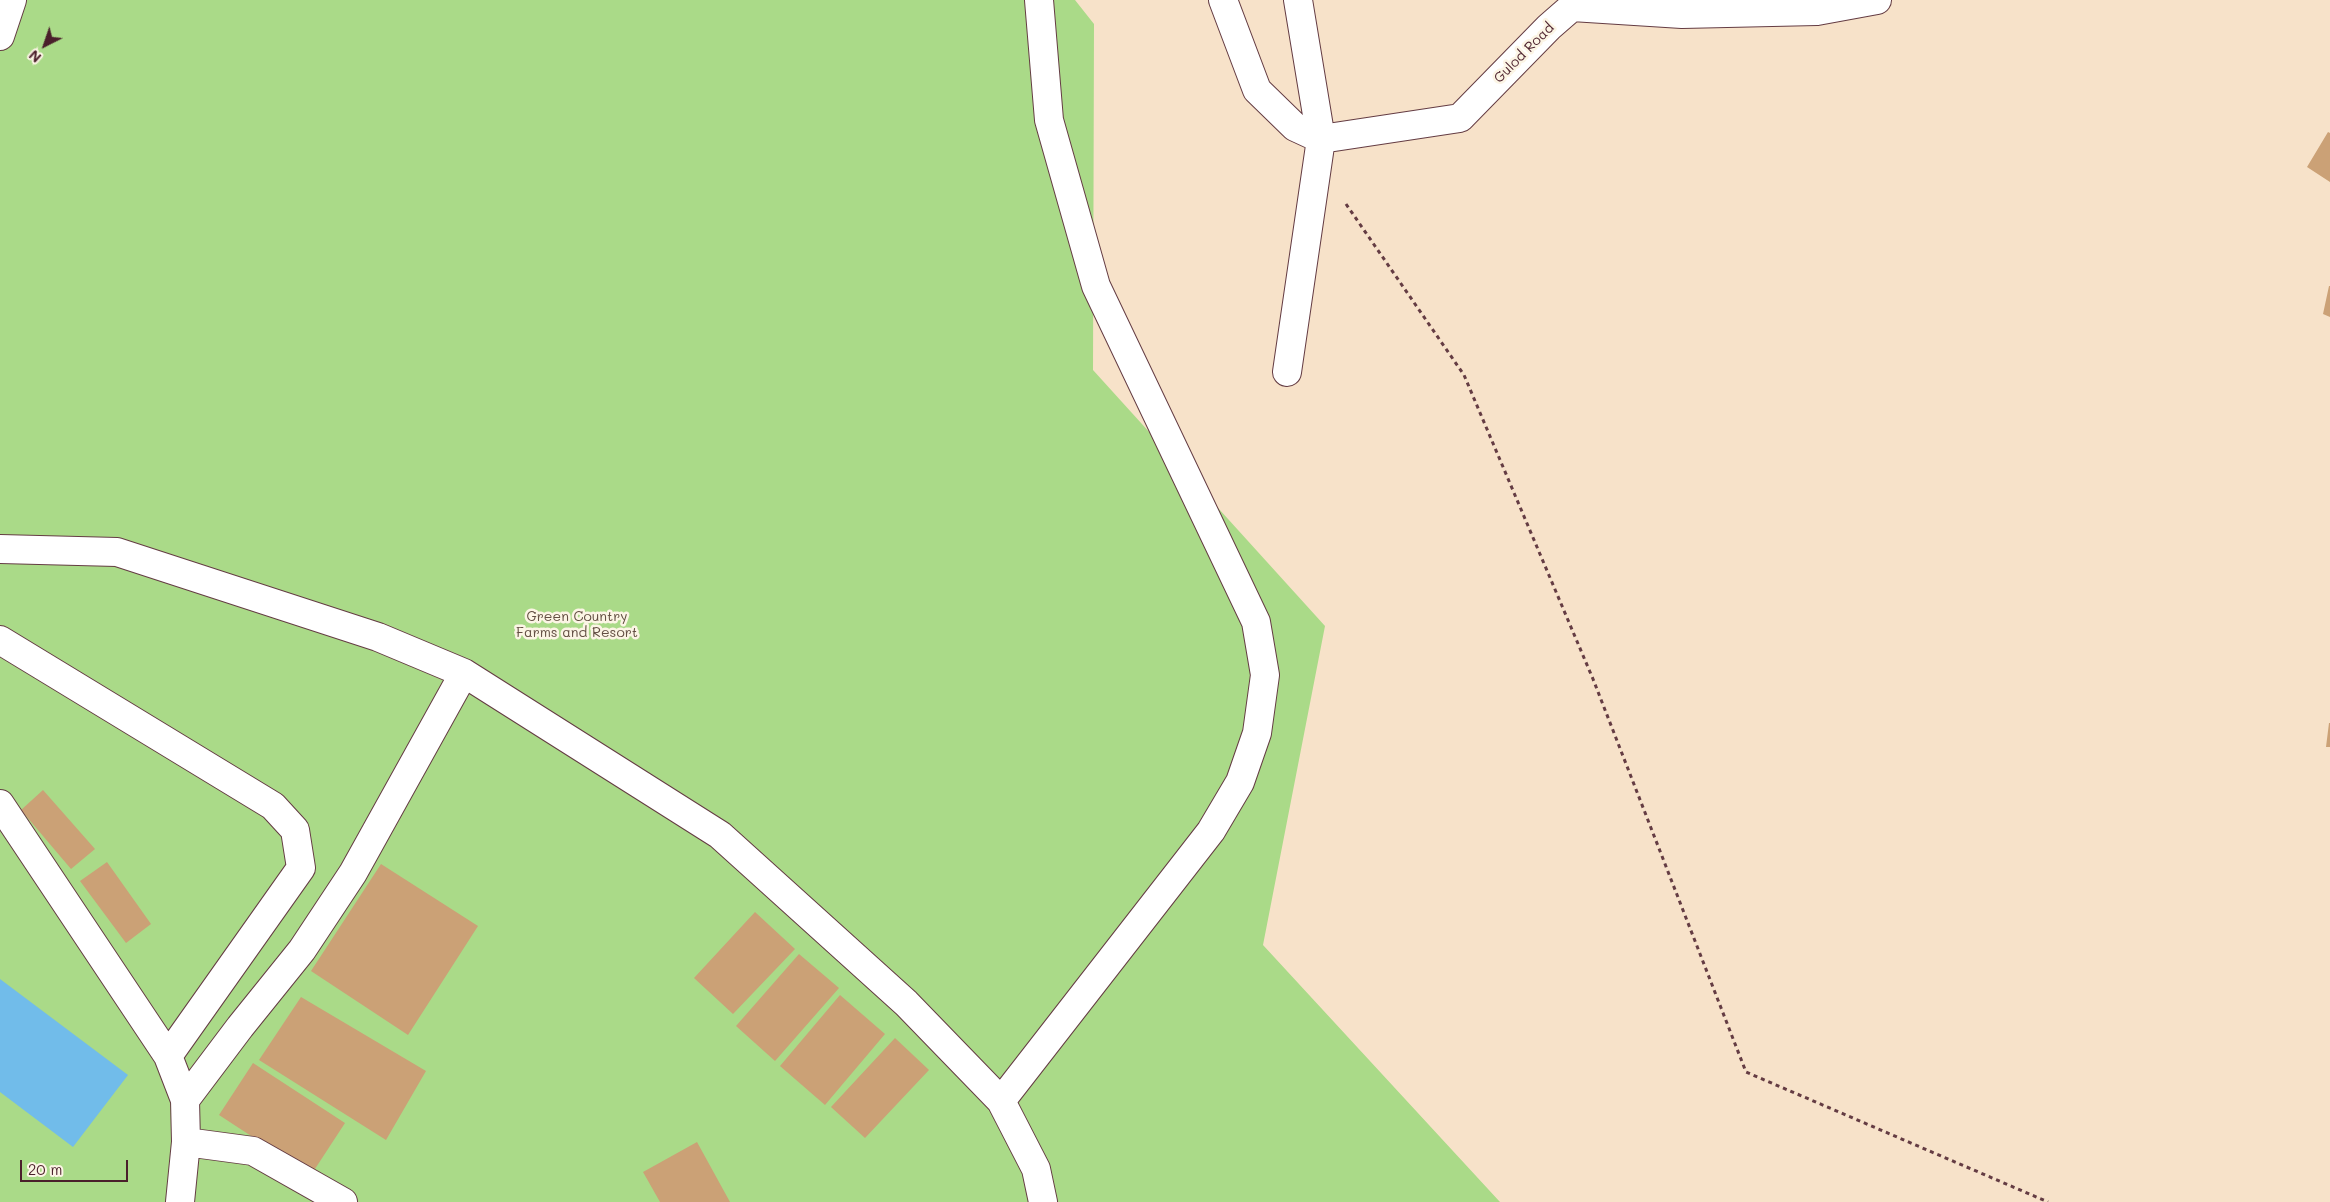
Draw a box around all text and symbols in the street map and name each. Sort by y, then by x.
street label: Gulod Road [1490,19,1558,87]
north arrow [20,20,70,70]
text: N [25,46,45,67]
park label: Green Country Farms and Resort [516,609,638,642]
scale bar [22,1150,130,1182]
text: 20 m [28,1159,62,1179]

